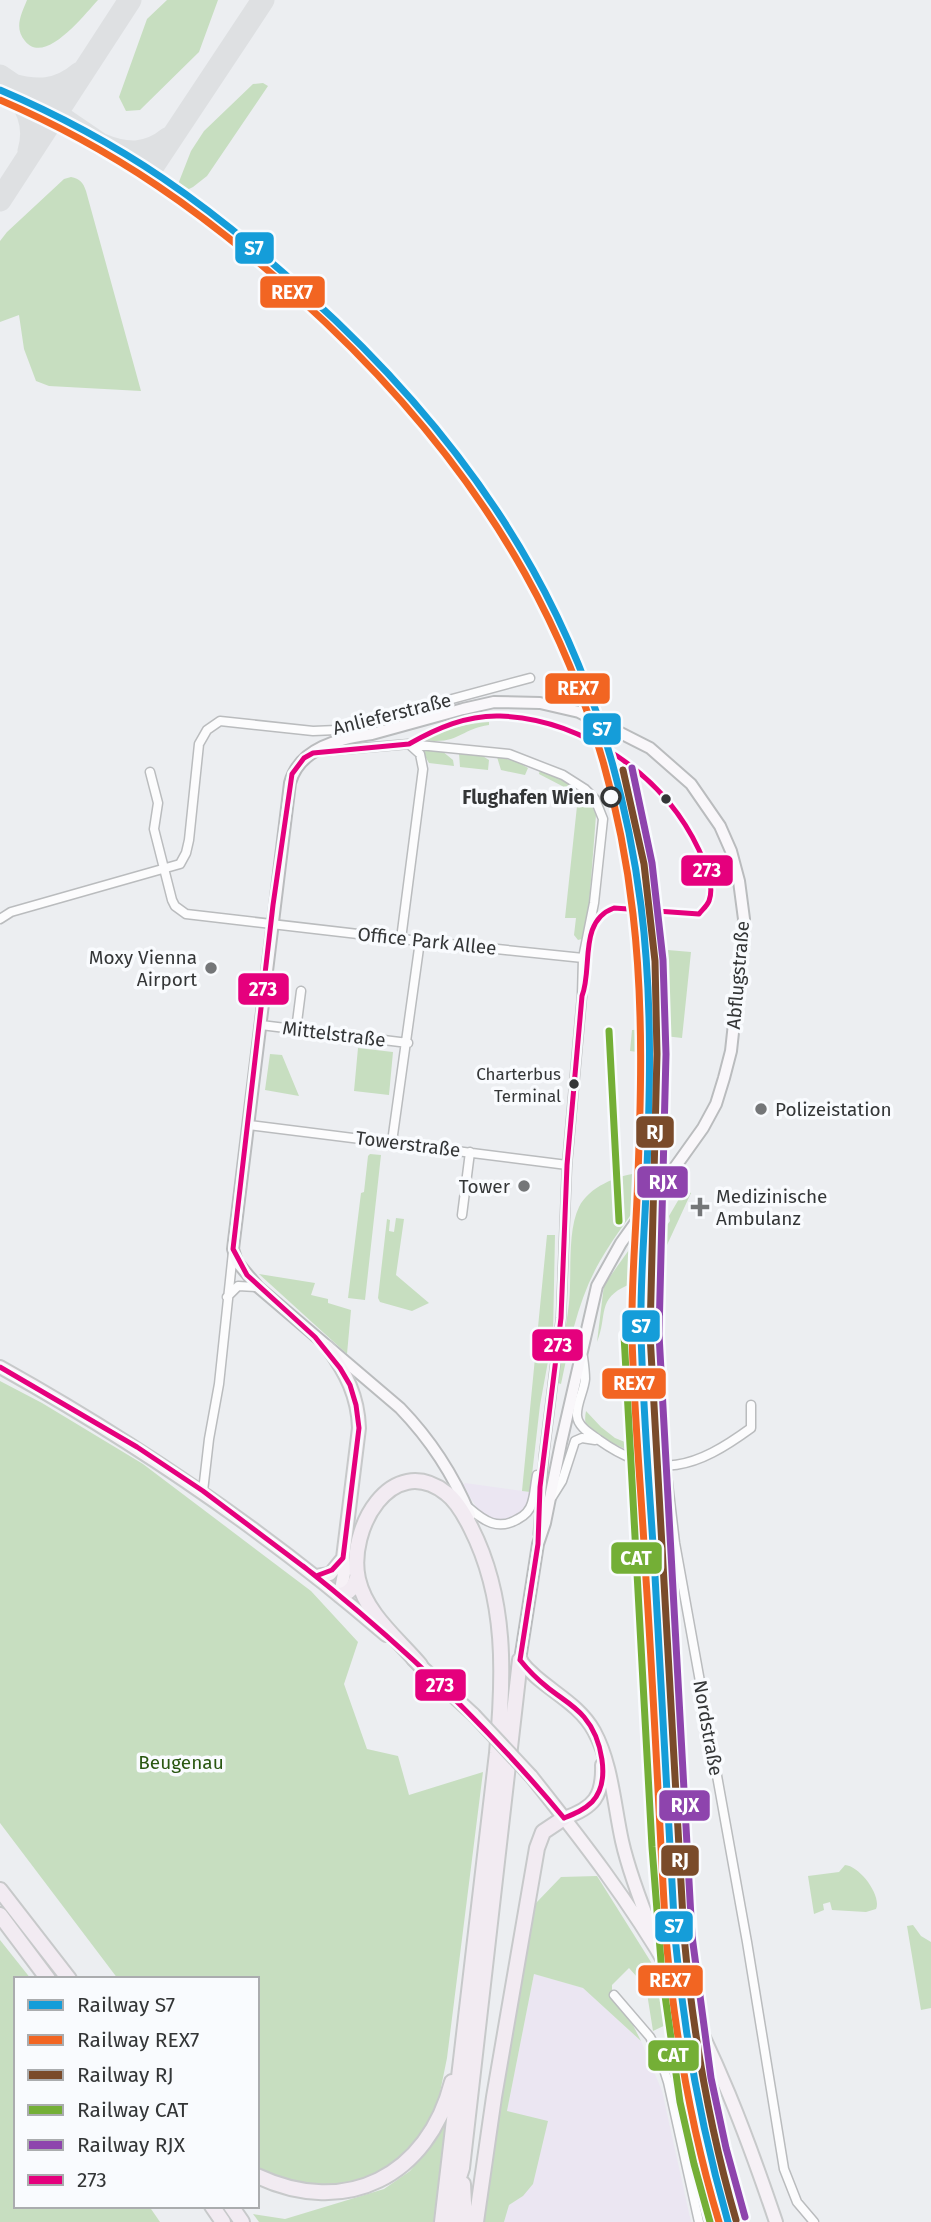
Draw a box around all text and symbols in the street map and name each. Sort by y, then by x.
line badge: S7 [234,231,275,265]
text: S7 [244,237,264,260]
line badge: REX7 [259,275,326,309]
text: REX7 [271,281,313,304]
line badge: REX7 [544,672,611,705]
text: REX7 [557,677,599,700]
street label: Anlieferstraße [330,688,454,740]
line badge: S7 [582,712,622,746]
text: S7 [592,718,612,741]
place label: Flughafen Wien [462,786,595,809]
marker: Flughafen Wien [601,787,621,807]
unlabelled marker [659,792,673,806]
line badge: 273 [680,854,734,887]
text: 273 [693,859,721,882]
street label: Abflugstraße [722,920,754,1030]
street label: Office Park Allee [356,922,498,960]
place label: Moxy Vienna Airport [89,946,197,991]
marker: Moxy Vienna Airport [203,960,219,976]
line badge: 273 [237,972,290,1006]
text: 273 [249,978,277,1001]
street label: Mittelstraße [281,1016,387,1052]
place label: Charterbus Terminal [476,1064,561,1107]
marker: Charterbus Terminal [567,1077,581,1091]
place label: Polizeistation [775,1098,892,1121]
marker: Polizeistation [753,1101,769,1117]
line badge: RJ [635,1115,675,1149]
text: RJ [646,1121,664,1144]
street label: Towerstraße [354,1126,462,1162]
line badge: RJX [636,1165,689,1199]
text: RJX [649,1171,678,1194]
place label: Tower [459,1175,511,1198]
marker: Tower [516,1178,532,1194]
place label: Medizinische Ambulanz [716,1185,827,1230]
marker: Medizinische Ambulanz [690,1197,710,1217]
line badge: S7 [621,1309,661,1343]
text: S7 [631,1315,651,1338]
line badge: 273 [531,1328,584,1362]
text: 273 [544,1334,572,1357]
line badge: REX7 [601,1367,667,1400]
text: REX7 [613,1372,655,1395]
line badge: CAT [610,1541,663,1575]
text: CAT [620,1547,652,1570]
line badge: 273 [414,1668,467,1702]
text: 273 [426,1674,454,1697]
street label: Nordstraße [688,1678,728,1778]
park label: Beugenau [138,1751,224,1774]
line badge: RJX [658,1789,711,1822]
text: RJX [671,1794,700,1817]
line badge: RJ [660,1844,700,1877]
text: RJ [671,1849,689,1872]
line badge: S7 [654,1910,694,1943]
text: S7 [664,1915,684,1938]
line badge: REX7 [637,1964,704,1997]
text: REX7 [649,1969,691,1992]
legend [14,1977,259,2208]
text: Railway S7 [77,1992,175,2018]
text: Railway REX7 [77,2027,199,2053]
line badge: CAT [647,2039,700,2072]
text: CAT [657,2044,689,2067]
text: Railway RJ [77,2062,174,2088]
text: Railway CAT [77,2097,189,2123]
text: Railway RJX [77,2132,186,2158]
text: 273 [77,2167,107,2193]

